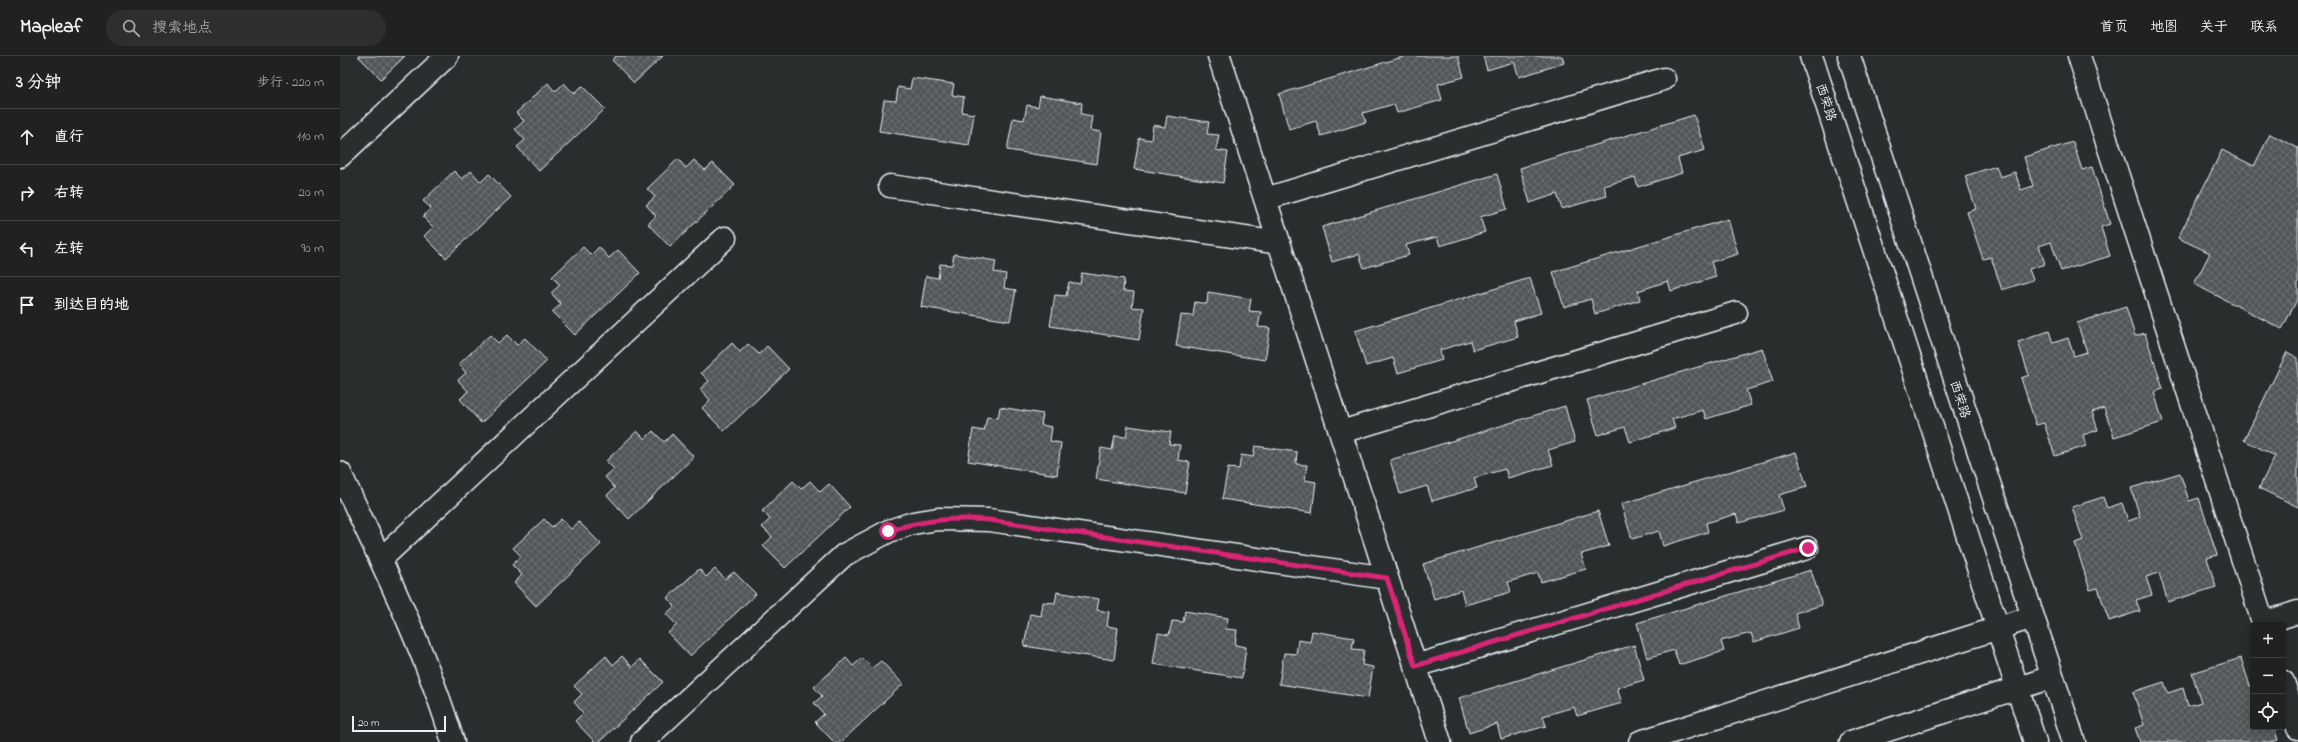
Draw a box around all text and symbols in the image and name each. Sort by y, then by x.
search box [106,10,386,46]
text: Mapleaf [20,14,82,41]
icon: search [120,17,142,39]
text: 搜索地点 [152,17,212,39]
text: 首页 [2100,17,2128,38]
text: 地图 [2150,17,2178,38]
text: 关于 [2200,17,2228,38]
text: 联系 [2250,17,2278,38]
text: 3 分钟 [16,70,61,95]
text: 步行 · 220 m [257,73,324,92]
street label: 西荣路 [1811,81,1841,124]
icon: ahead [16,126,38,148]
text: 直行 [54,126,84,148]
text: 110 m [297,127,324,146]
icon: right [16,182,38,204]
text: 右转 [54,182,84,204]
text: 20 m [299,183,324,202]
icon: left [16,238,38,260]
text: 左转 [54,238,84,260]
text: 90 m [301,239,324,258]
icon: arrive [16,294,38,316]
text: 到达目的地 [54,294,129,316]
street label: 西荣路 [1945,378,1975,421]
route start [879,522,897,540]
route end [1799,539,1817,557]
map controls [2250,622,2286,730]
button: + [2250,622,2286,658]
button: − [2250,658,2286,694]
button: locate [2250,694,2286,730]
scale bar [352,714,446,733]
text: 20 m [358,715,380,731]

